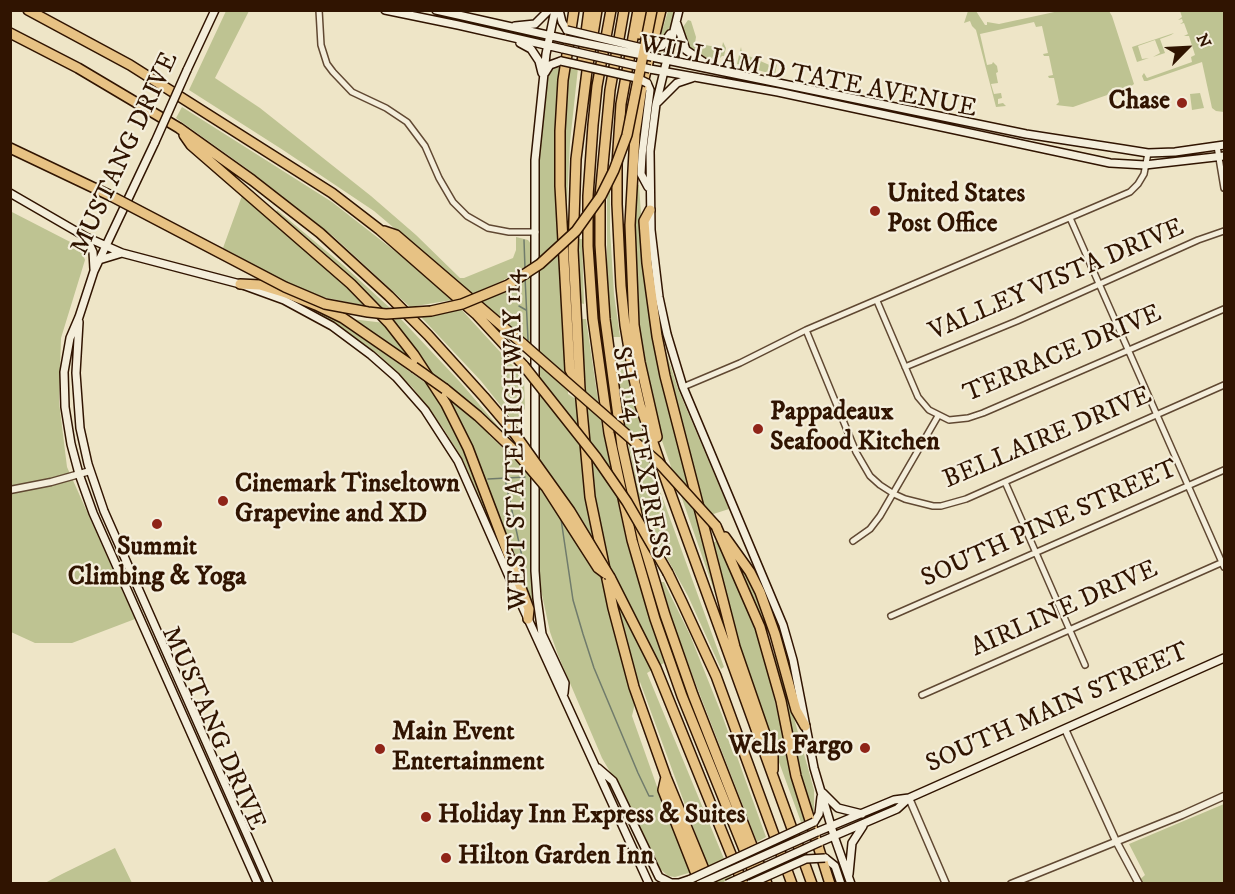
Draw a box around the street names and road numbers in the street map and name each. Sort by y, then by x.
street label: WILLIAM D TATE AVENUE [637,30,979,126]
street label: MUSTANG DRIVE [65,48,187,260]
street label: VALLEY VISTA DRIVE [925,213,1189,349]
street label: WEST STATE HIGHWAY 114 [498,269,536,611]
street label: TERRACE DRIVE [959,299,1167,411]
street label: SH 114 TEXPRESS [603,344,675,562]
street label: BELLAIRE DRIVE [939,381,1157,497]
street label: SOUTH PINE STREET [917,454,1183,596]
street label: AIRLINE DRIVE [967,555,1163,665]
street label: MUSTANG DRIVE [153,622,271,836]
street label: SOUTH MAIN STREET [922,637,1194,781]

